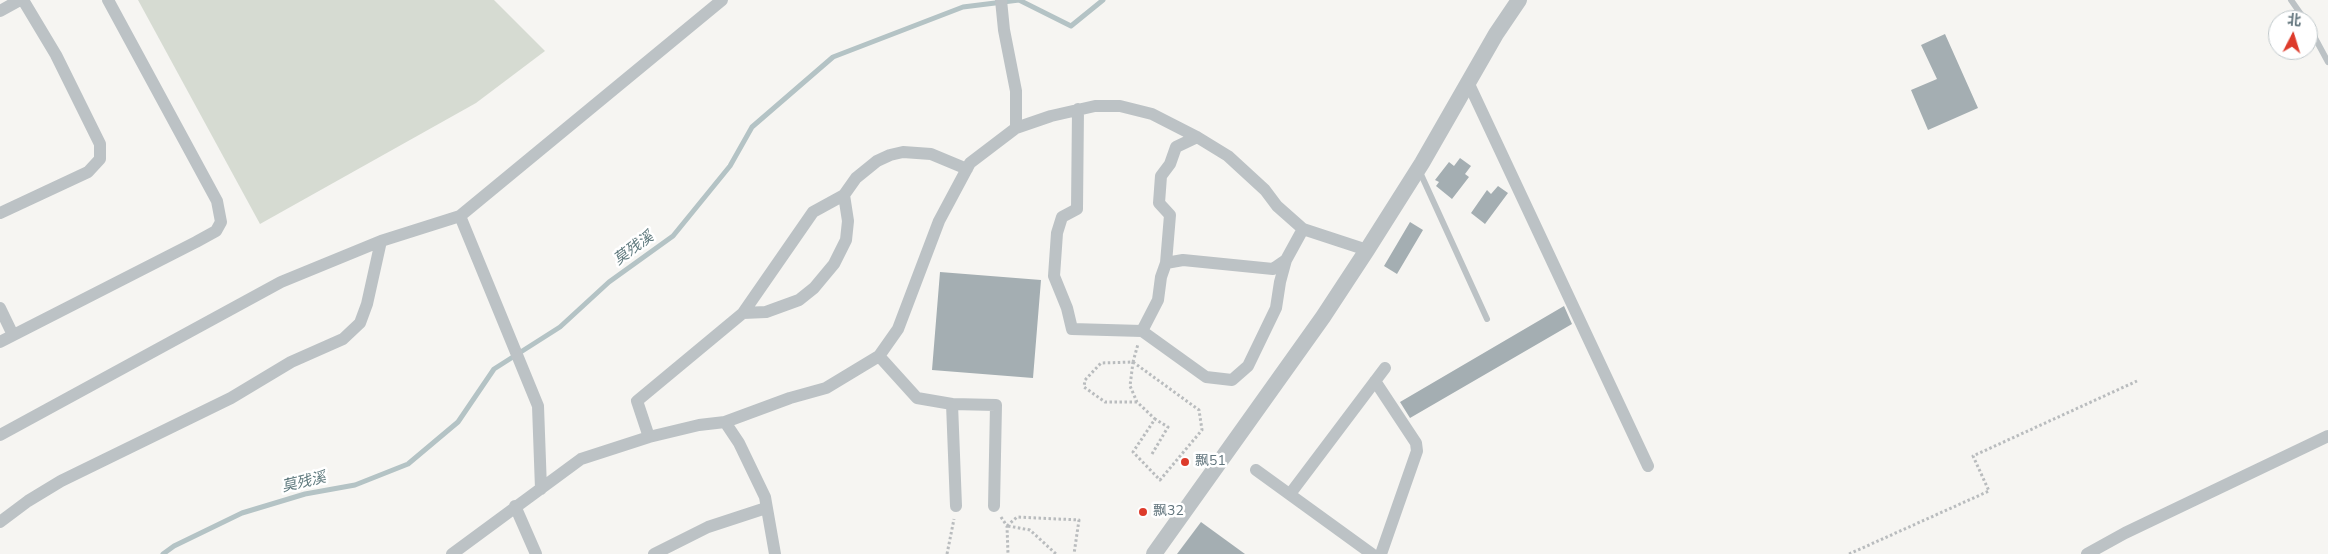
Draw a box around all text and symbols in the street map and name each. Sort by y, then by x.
north arrow [2268,10,2318,60]
text: 北 [2286,10,2302,31]
water label: 莫残溪 [611,228,657,270]
place label: 飘51 [1195,454,1226,470]
marker: 飘51 [1179,456,1191,468]
water label: 莫残溪 [280,469,328,497]
place label: 飘32 [1153,504,1184,520]
marker: 飘32 [1137,506,1149,518]

